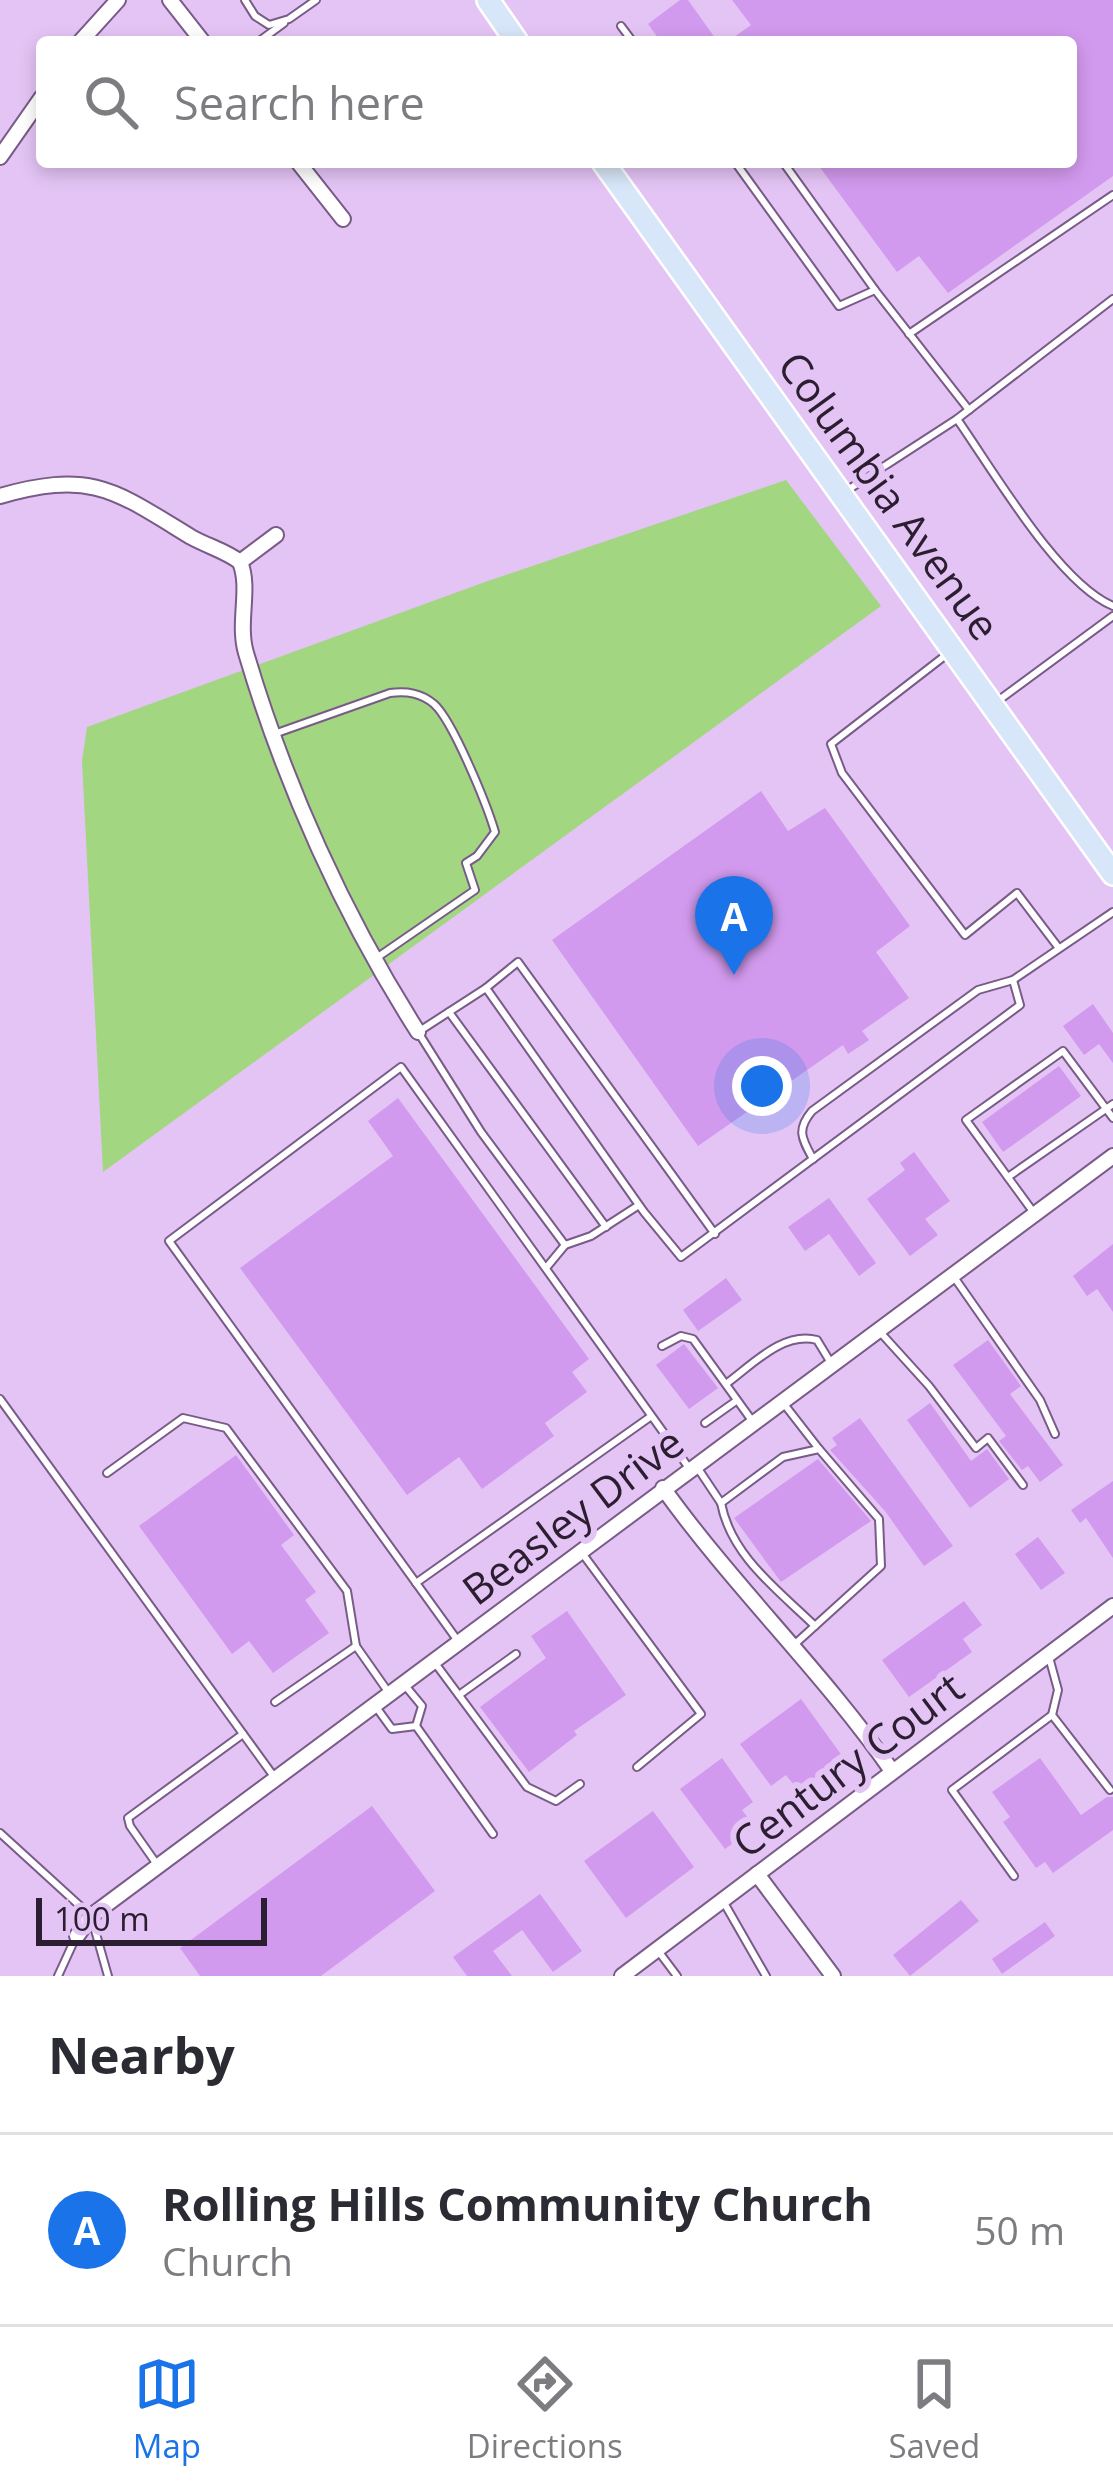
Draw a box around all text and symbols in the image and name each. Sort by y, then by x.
search box [36,36,1077,168]
icon: search [78,69,144,135]
text: Search here [174,72,425,133]
street label: Columbia Avenue [766,339,1014,651]
pin: A [695,876,773,975]
your location [732,1056,792,1116]
street label: Beasley Drive [450,1413,694,1617]
street label: Century Court [720,1658,974,1870]
scale bar [36,1892,267,1945]
text: 100 m [54,1896,150,1941]
text: Nearby [48,2019,235,2089]
text: Rolling Hills Community Church [162,2173,873,2234]
text: A [74,2203,100,2256]
text: 50 m [974,2203,1065,2256]
text: Church [162,2234,293,2287]
tab: Map [133,2351,201,2468]
tab: Directions [467,2351,623,2468]
tab: Saved [888,2351,980,2468]

